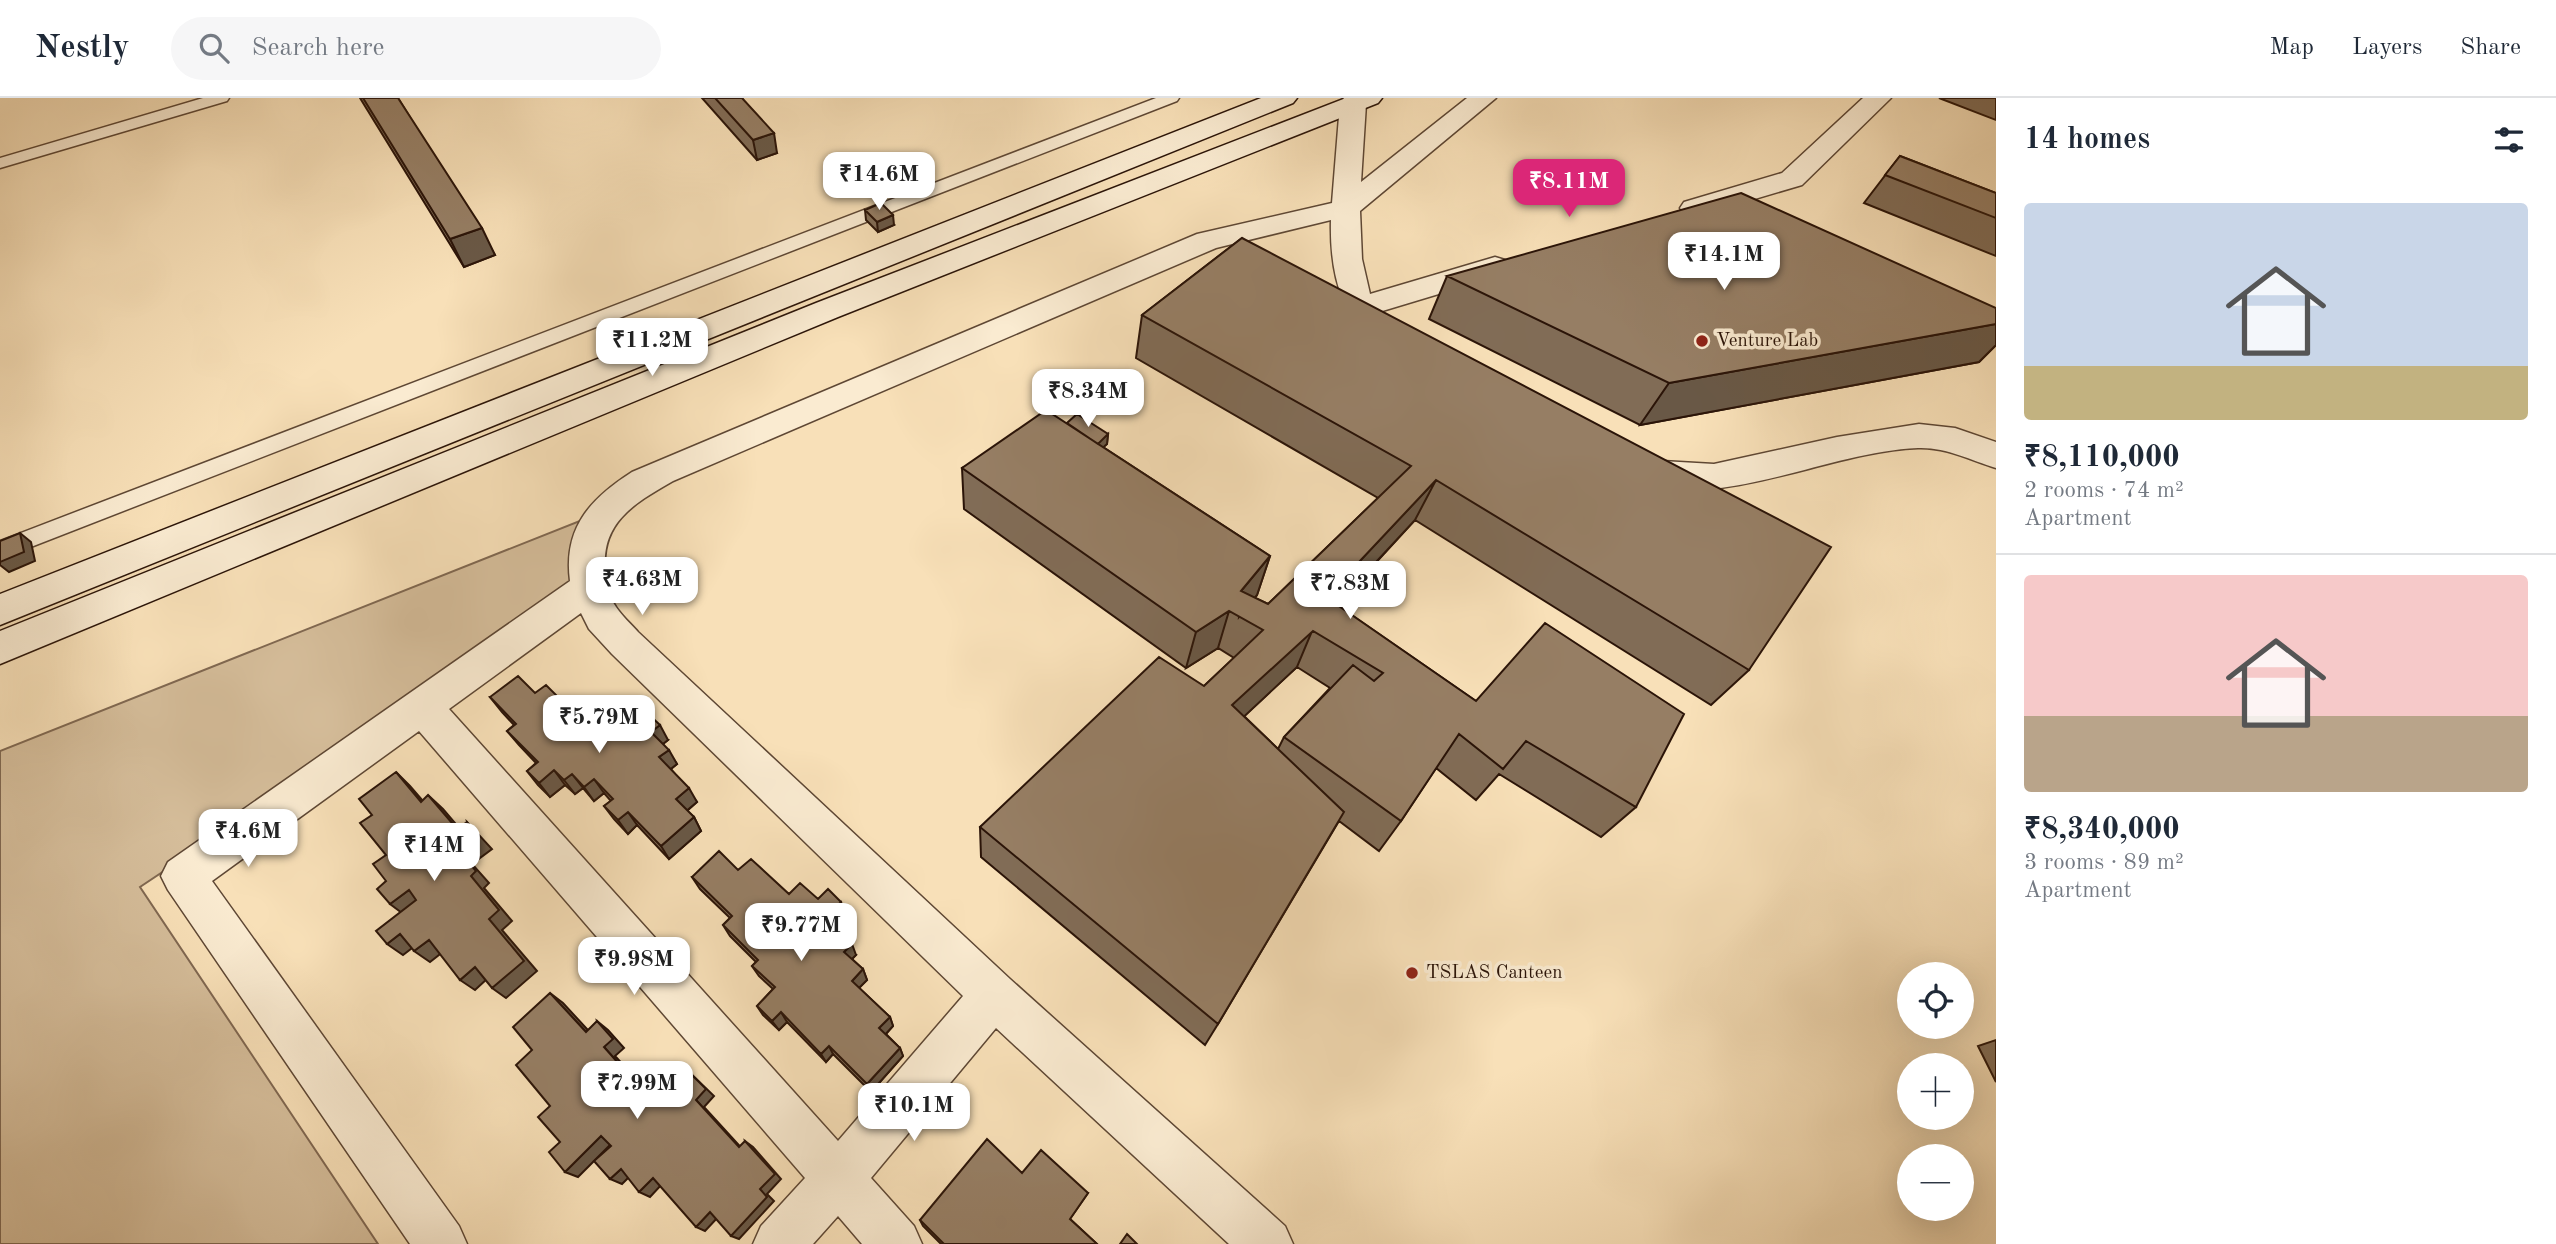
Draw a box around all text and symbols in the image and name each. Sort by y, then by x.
search box [171,17,661,80]
icon: search [195,29,233,67]
text: Nestly [35,32,129,65]
text: Search here [251,35,385,61]
text: Map [2270,36,2314,60]
text: Layers [2352,36,2422,60]
text: Share [2460,36,2521,60]
icon: filters [2490,121,2528,159]
text: 14 homes [2024,125,2150,155]
pin: ₹14.6M [822,152,936,212]
pin: ₹8.11M [1512,159,1626,219]
text: ₹14.6M [839,163,919,186]
text: ₹8.11M [1529,170,1609,193]
pin: ₹14.1M [1667,232,1781,292]
text: ₹14.1M [1684,243,1764,266]
icon: home [2213,248,2339,374]
pin: ₹11.2M [595,318,709,378]
text: ₹11.2M [612,329,692,352]
place label: Venture Lab [1716,332,1818,351]
marker: Venture Lab [1694,333,1710,349]
pin: ₹8.34M [1031,370,1145,429]
text: ₹8.34M [1048,380,1128,403]
text: ₹8,110,000 [2024,443,2180,473]
text: 2 rooms · 74 m² [2024,479,2184,502]
text: Apartment [2024,507,2132,530]
pin: ₹4.63M [585,558,699,617]
pin: ₹7.83M [1293,561,1407,621]
text: ₹4.63M [602,568,682,591]
text: ₹7.83M [1310,572,1390,595]
icon: home [2213,620,2339,746]
pin: ₹5.79M [542,696,656,755]
text: ₹5.79M [559,706,639,729]
pin: ₹4.6M [199,810,297,869]
text: ₹8,340,000 [2024,815,2180,845]
text: ₹4.6M [215,820,281,843]
pin: ₹14M [393,824,475,883]
text: ₹14M [404,834,464,857]
text: 3 rooms · 89 m² [2024,851,2184,874]
text: Apartment [2024,879,2132,902]
pin: ₹9.77M [744,904,858,963]
text: ₹9.77M [761,914,841,937]
pin: ₹9.98M [577,937,691,997]
text: ₹9.98M [594,948,674,971]
map controls [1897,962,1974,1221]
button: locate [1897,962,1974,1039]
place label: TSLAS Canteen [1426,964,1562,983]
marker: TSLAS Canteen [1404,965,1420,981]
button: + [1897,1053,1974,1130]
pin: ₹7.99M [580,1062,694,1121]
text: ₹7.99M [597,1072,677,1095]
pin: ₹10.1M [857,1084,971,1143]
text: ₹10.1M [874,1094,954,1117]
button: − [1897,1144,1974,1221]

